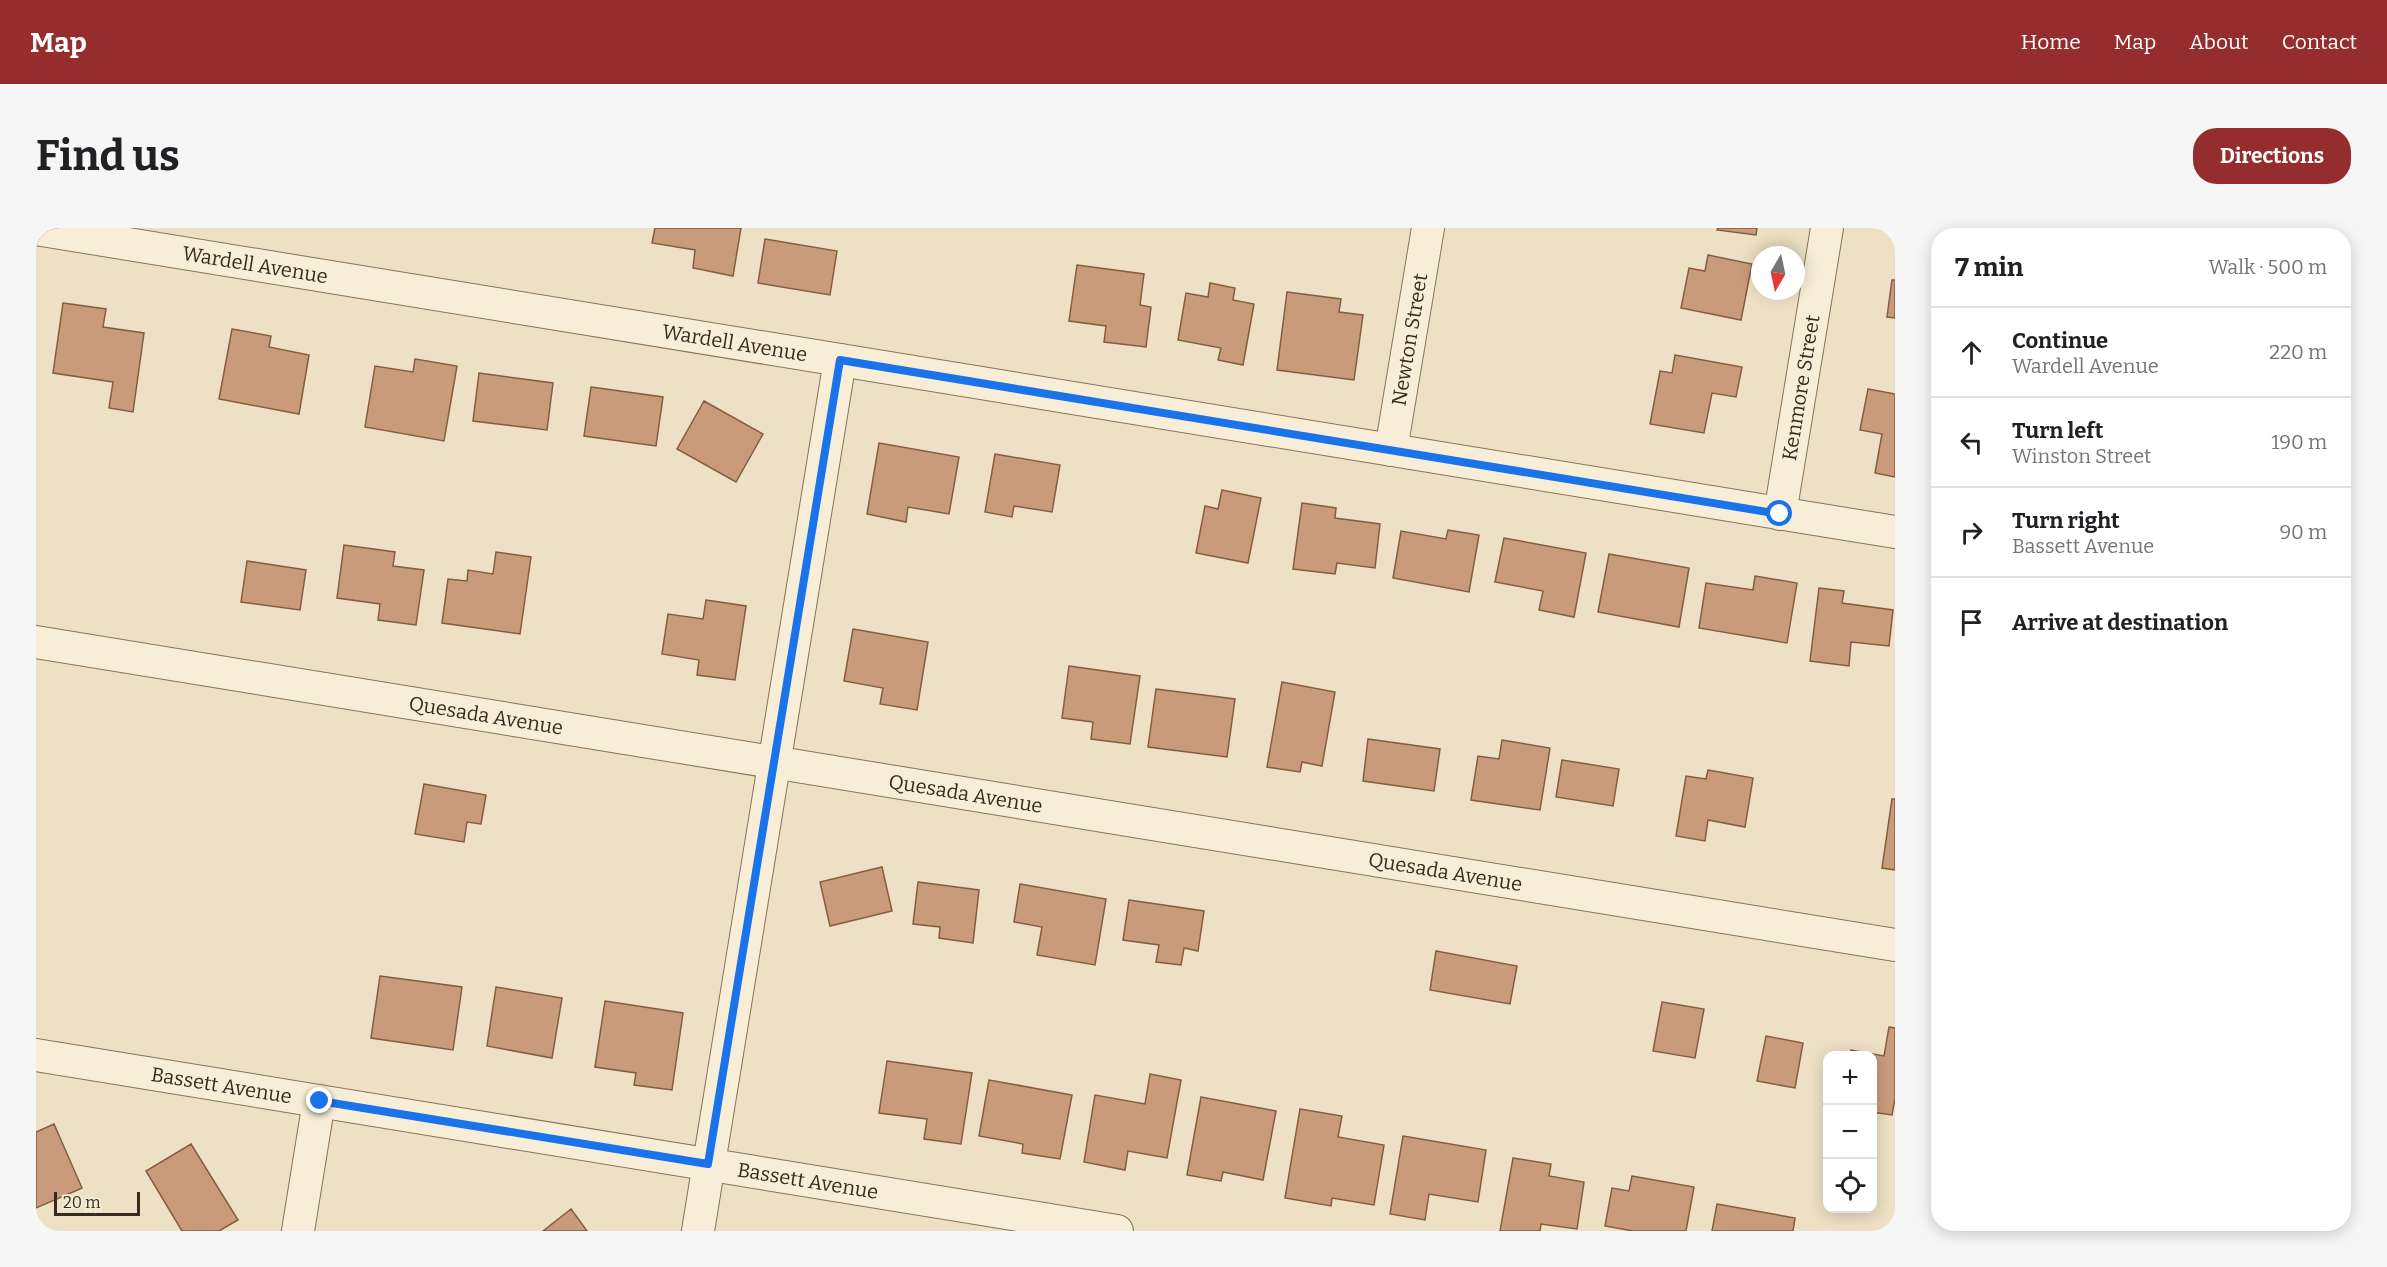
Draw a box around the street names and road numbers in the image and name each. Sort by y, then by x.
street label: Wardell Avenue [181,241,330,288]
street label: Newton Street [1387,271,1432,408]
street label: Kenmore Street [1777,313,1825,462]
street label: Wardell Avenue [660,319,809,367]
street label: Quesada Avenue [407,691,565,740]
street label: Quesada Avenue [887,769,1044,818]
street label: Quesada Avenue [1367,847,1524,896]
street label: Bassett Avenue [149,1062,294,1108]
street label: Bassett Avenue [736,1157,880,1204]

